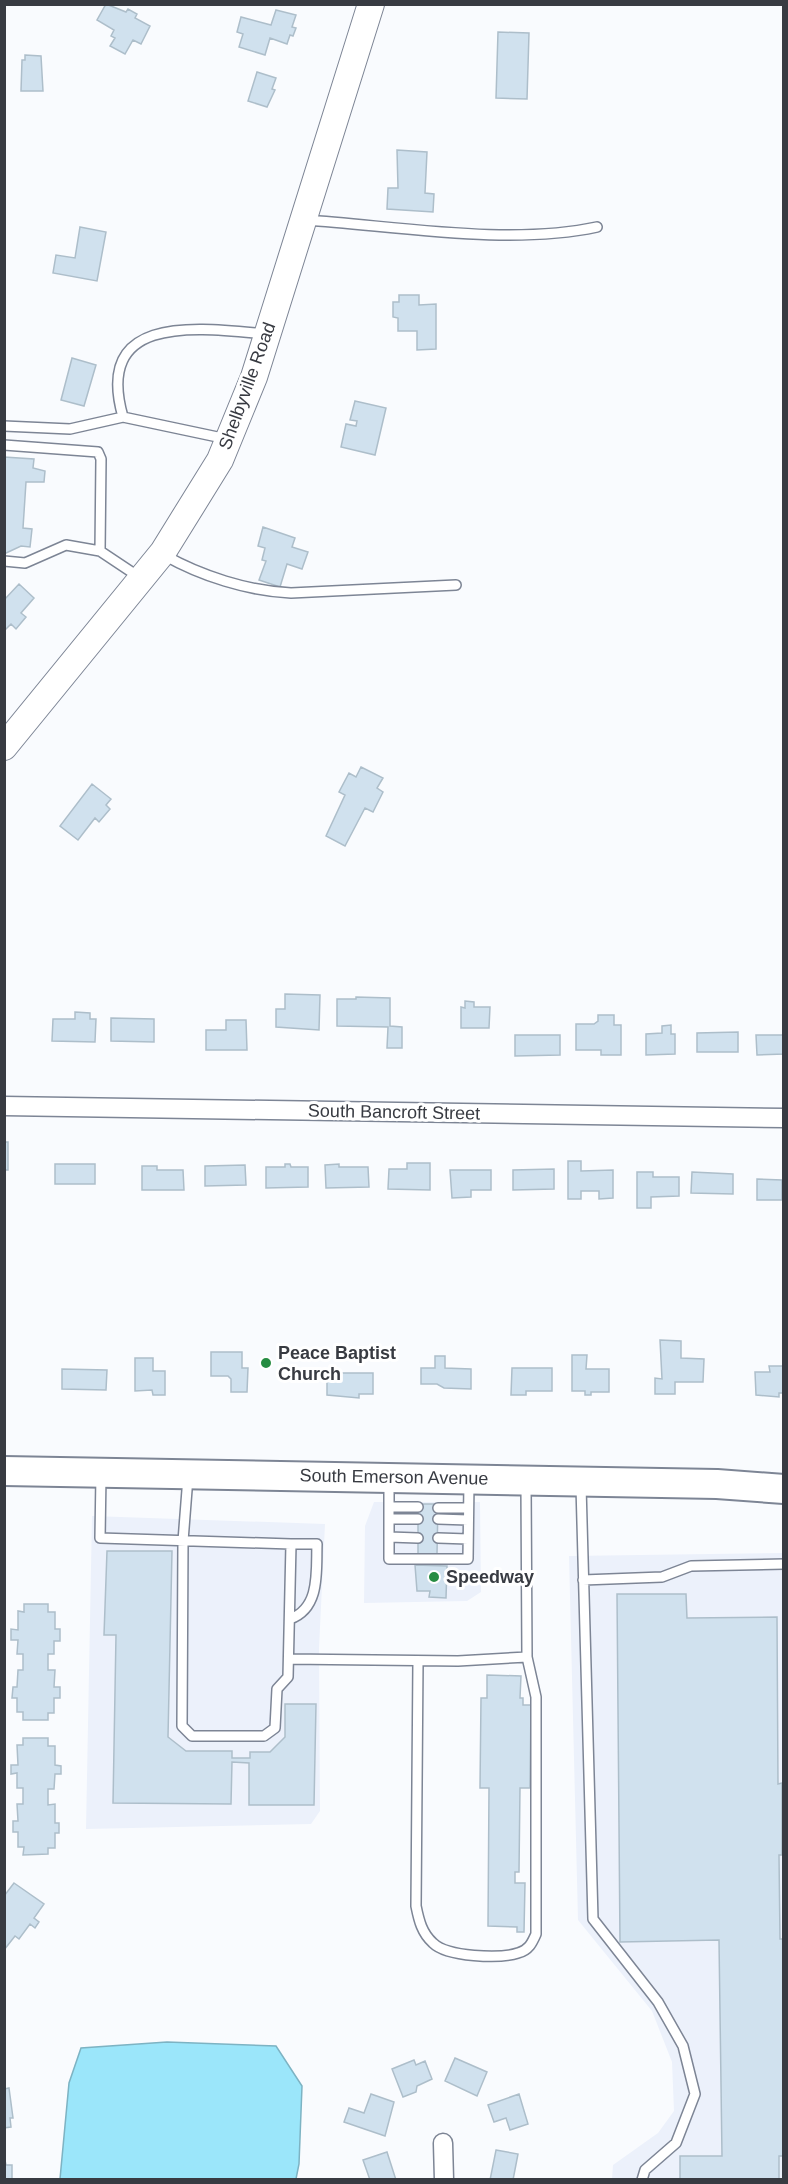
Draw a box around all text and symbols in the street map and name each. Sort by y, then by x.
street label: Shelbyville Road [215,320,279,452]
street label: South Bancroft Street [308,1100,480,1124]
place label: Peace Baptist Church [278,1343,396,1384]
marker: Peace Baptist Church [259,1356,273,1370]
street label: South Emerson Avenue [299,1465,489,1489]
place label: Speedway [446,1567,534,1587]
marker: Speedway [427,1570,441,1584]

